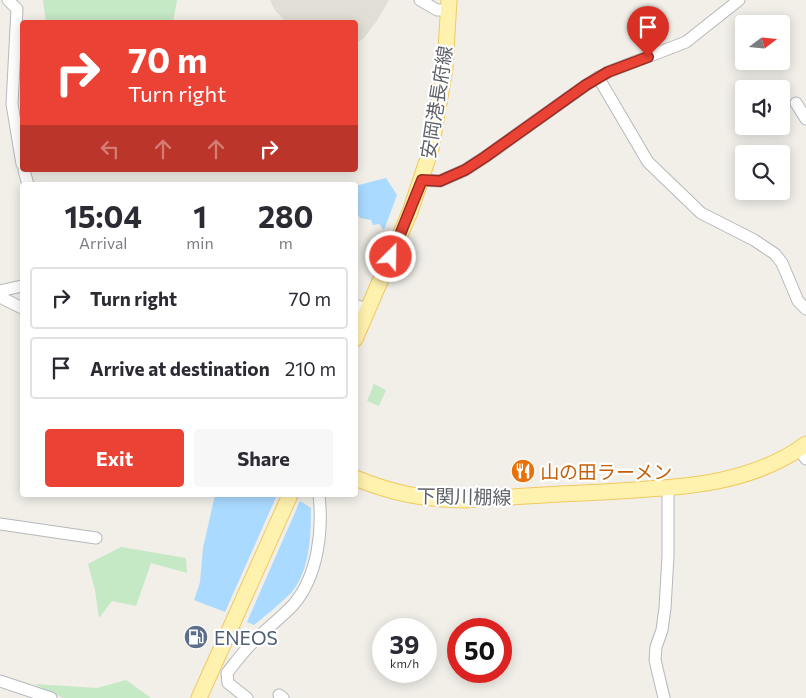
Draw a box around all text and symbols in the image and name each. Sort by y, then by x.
pin [627,6,669,57]
icon: arrive [634,13,662,41]
north arrow [735,15,790,70]
map controls [735,15,790,200]
text: 70 m [128,37,208,80]
icon: right [45,40,110,105]
street label: 安岡港長府線 [416,44,456,160]
text: Turn right [128,80,226,107]
button: sound [735,80,790,135]
icon: left [96,135,124,163]
icon: ahead [149,135,177,163]
icon: ahead [202,135,230,163]
icon: right [255,135,283,163]
button: search [735,145,790,200]
text: 15:04 [65,197,142,234]
text: 1 [193,197,207,234]
text: 280 [258,197,313,234]
position arrow [364,230,416,282]
text: Arrival [79,233,127,252]
text: min [186,233,214,252]
text: m [279,233,293,252]
icon: right [47,284,75,312]
text: Turn right [90,287,177,310]
text: 70 m [288,287,331,310]
icon: arrive [47,354,75,382]
text: Arrive at destination [90,357,270,380]
text: 210 m [285,357,336,380]
button: Exit [45,429,184,487]
button: Share [194,429,333,487]
restaurant icon: 山の田ラーメン [510,458,536,484]
place label: 山の田ラーメン [540,460,672,483]
street label: 下関川棚線 [416,484,512,508]
speed limit sign: 50 [447,618,512,683]
fuel station icon: ENEOS [183,624,209,650]
place label: ENEOS [214,626,278,649]
text: 39 [390,629,420,659]
text: km/h [390,656,419,670]

